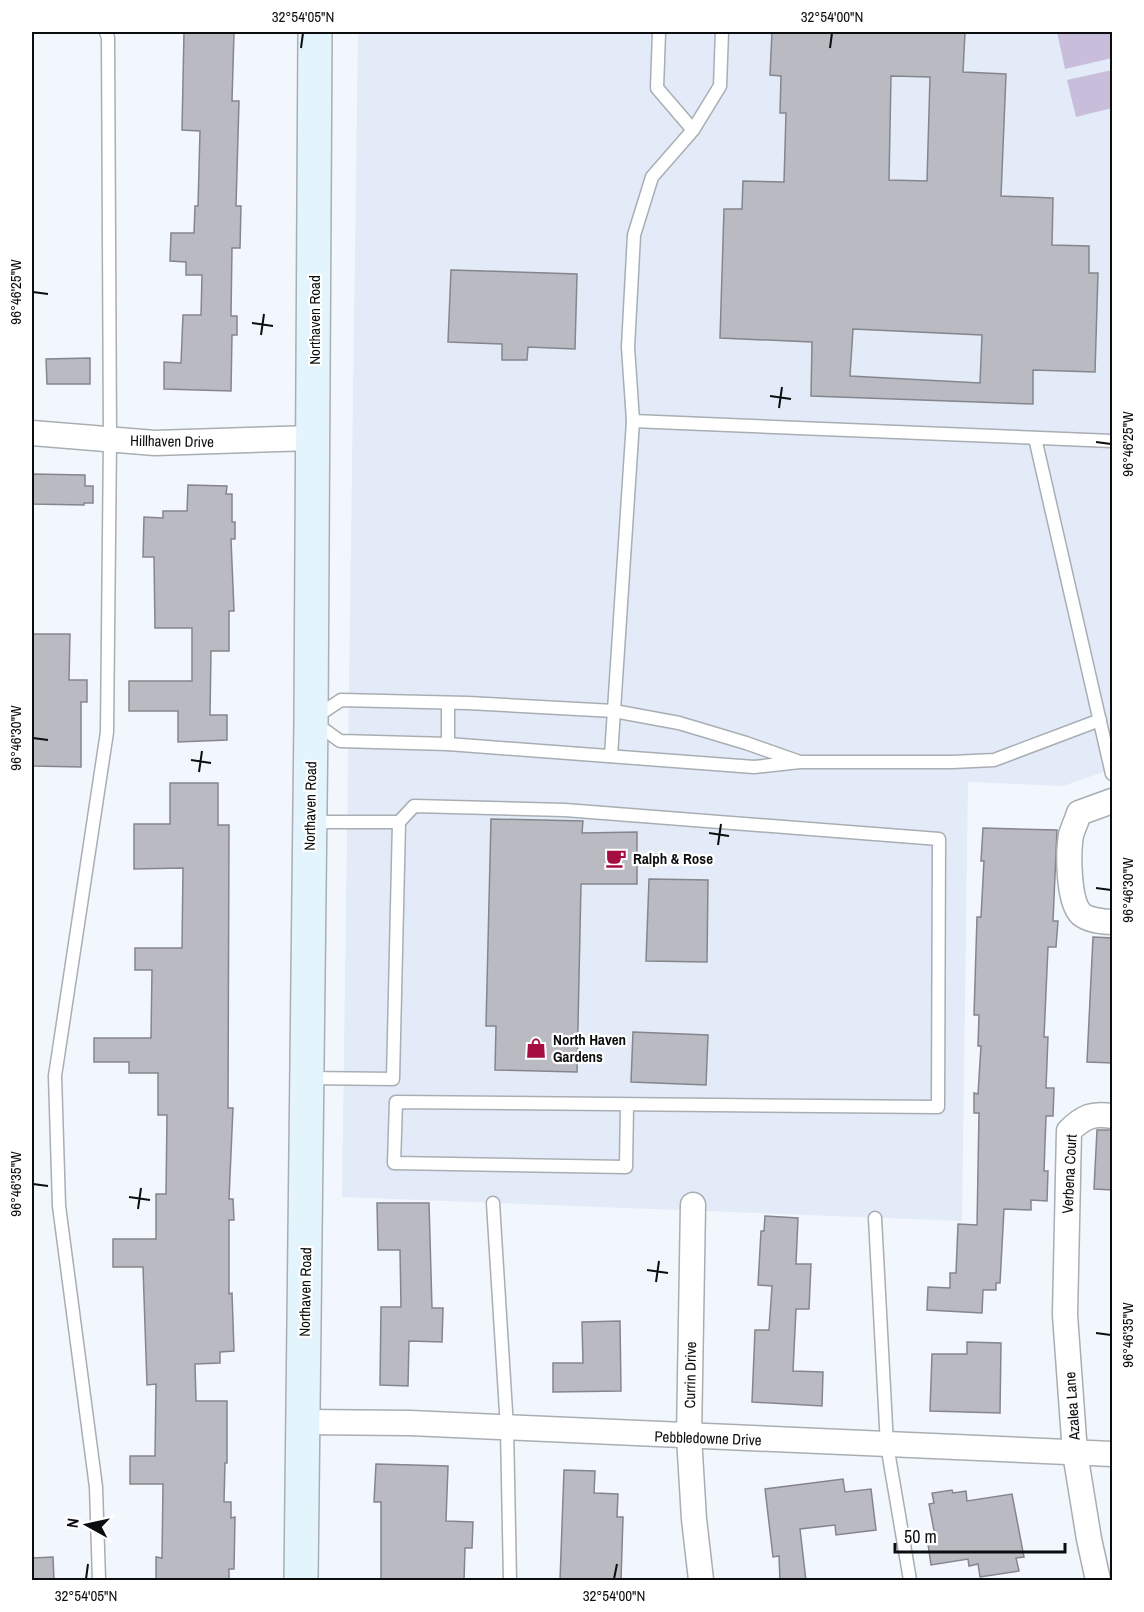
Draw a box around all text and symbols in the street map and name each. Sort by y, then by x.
text: 32°54'05"N [272,6,334,27]
text: 32°54'00"N [801,6,863,27]
text: 96°46'25"W [5,259,26,325]
street label: Northaven Road [304,275,325,365]
text: 96°46'25"W [1117,411,1138,477]
street label: Hillhaven Drive [130,430,214,452]
text: 96°46'30"W [5,705,26,771]
street label: Northaven Road [299,761,321,851]
cafe icon: Ralph & Rose [604,846,628,870]
place label: Ralph & Rose [633,848,713,869]
text: 96°46'30"W [1117,857,1138,923]
place label: North Haven Gardens [553,1029,626,1067]
shop icon: North Haven Gardens [524,1036,548,1060]
street label: Verbena Court [1056,1133,1082,1214]
text: 96°46'35"W [5,1151,26,1217]
street label: Northaven Road [294,1247,316,1337]
text: 96°46'35"W [1117,1302,1138,1368]
street label: Currin Drive [679,1341,701,1409]
street label: Azalea Lane [1059,1371,1085,1442]
street label: Pebbledowne Drive [654,1426,762,1450]
north arrow [57,1495,117,1555]
scale bar [895,1516,1064,1554]
text: N [61,1517,84,1529]
text: 50 m [904,1524,937,1549]
text: 32°54'05"N [55,1585,117,1606]
text: 32°54'00"N [583,1585,645,1606]

